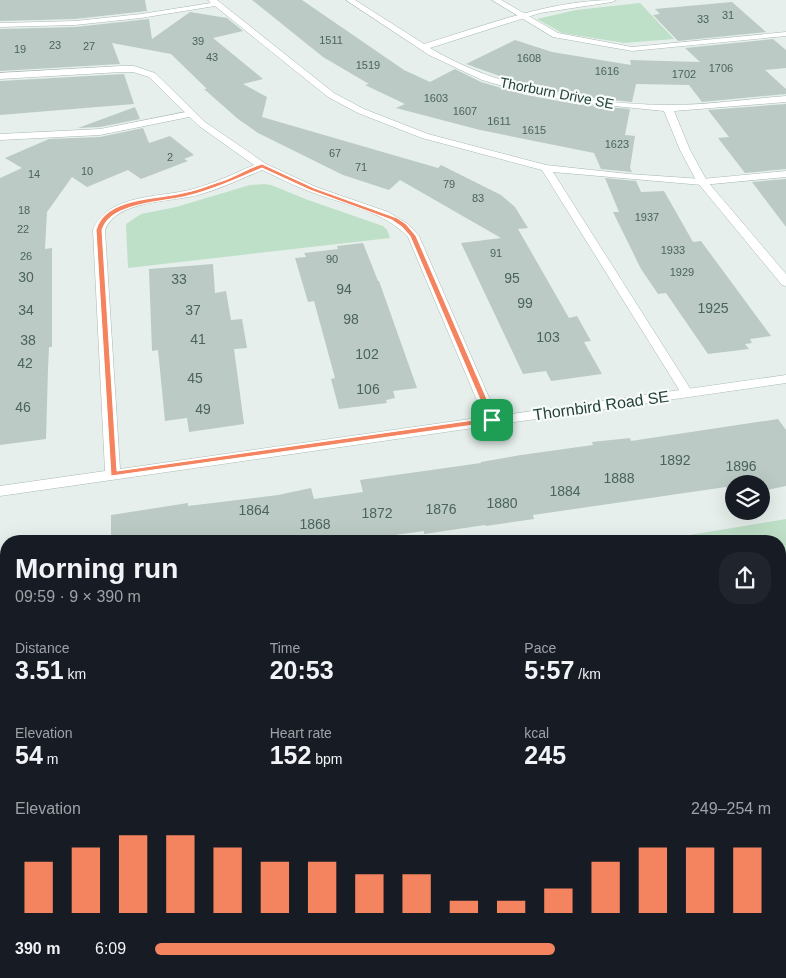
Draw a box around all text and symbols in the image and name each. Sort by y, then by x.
house number: 31 [722,9,734,21]
house number: 33 [697,13,709,25]
house number: 1511 [319,34,343,46]
house number: 39 [192,35,204,47]
house number: 23 [49,39,61,51]
house number: 27 [83,40,95,52]
house number: 19 [14,43,26,55]
house number: 43 [206,51,218,63]
house number: 1608 [517,52,541,64]
house number: 1519 [356,59,380,71]
house number: 1706 [709,62,733,74]
house number: 1616 [595,65,619,77]
house number: 1702 [672,68,696,80]
street label: Thorburn Drive SE [499,74,615,112]
house number: 1603 [424,92,448,104]
house number: 1607 [453,105,477,117]
house number: 1611 [487,115,511,127]
house number: 1615 [522,124,546,136]
house number: 1623 [605,138,629,150]
house number: 67 [329,147,341,159]
house number: 2 [167,151,173,163]
house number: 71 [355,161,367,173]
house number: 10 [81,165,93,177]
house number: 14 [28,168,40,180]
house number: 79 [443,178,455,190]
house number: 83 [472,192,484,204]
house number: 18 [18,204,30,216]
house number: 1937 [635,211,659,223]
house number: 22 [17,223,29,235]
house number: 1933 [661,244,685,256]
house number: 91 [490,247,502,259]
house number: 26 [20,250,32,262]
house number: 90 [326,253,338,265]
house number: 1929 [670,266,694,278]
house number: 30 [18,269,34,285]
house number: 95 [504,270,520,286]
house number: 33 [171,271,187,287]
house number: 94 [336,281,352,297]
house number: 99 [517,295,533,311]
house number: 1925 [697,300,729,316]
house number: 34 [18,302,34,318]
house number: 37 [185,302,201,318]
house number: 98 [343,311,359,327]
house number: 103 [536,329,560,345]
house number: 41 [190,331,206,347]
house number: 38 [20,332,36,348]
house number: 102 [355,346,379,362]
house number: 42 [17,355,33,371]
house number: 45 [187,370,203,386]
house number: 106 [356,381,380,397]
street label: Thornbird Road SE [532,388,670,423]
house number: 46 [15,399,31,415]
pin [471,399,513,441]
house number: 49 [195,401,211,417]
icon: arrive [478,406,506,434]
house number: 1892 [659,452,691,468]
house number: 1896 [725,458,757,474]
house number: 1888 [603,470,635,486]
map controls [725,475,770,520]
button: layers [725,475,770,520]
house number: 1884 [549,483,581,499]
house number: 1880 [486,495,518,511]
house number: 1876 [425,501,457,517]
house number: 1864 [238,502,270,518]
house number: 1872 [361,505,393,521]
house number: 1868 [299,516,331,532]
button: share [719,552,771,604]
text: Morning run [15,553,178,584]
text: 09:59 · 9 × 390 m [15,588,141,605]
text: Distance [15,640,69,656]
text: Time [270,640,300,656]
text: Pace [524,640,556,656]
text: 3.51 [15,656,64,684]
text: 20:53 [270,656,334,684]
text: 5:57 [524,656,574,684]
text: km [64,666,86,682]
text: /km [574,666,601,682]
text: Elevation [15,725,73,741]
text: Heart rate [270,725,332,741]
text: kcal [524,725,549,741]
text: 54 [15,741,43,769]
text: 152 [270,741,311,769]
text: 245 [524,741,566,769]
text: m [43,751,58,767]
text: bpm [311,751,343,767]
text: Elevation [15,800,81,817]
text: 249–254 m [691,800,771,817]
text: 390 m [15,940,60,957]
text: 6:09 [95,940,126,957]

